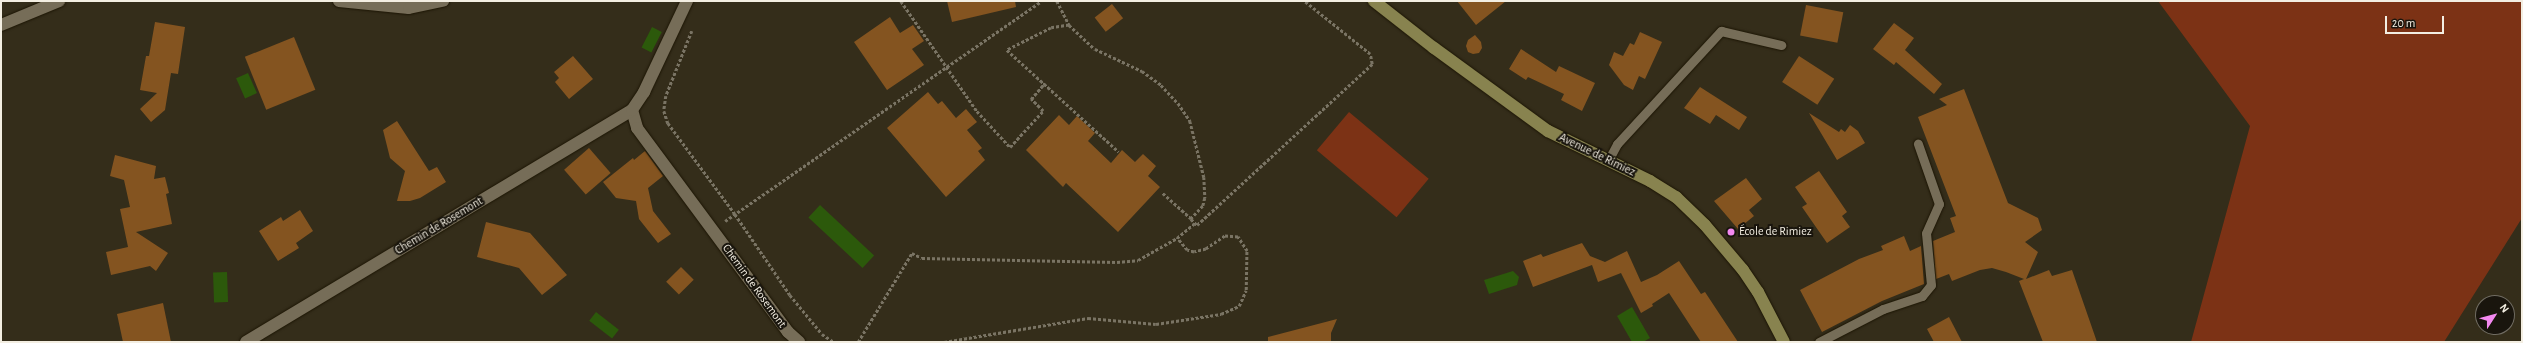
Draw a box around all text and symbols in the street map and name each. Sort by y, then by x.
scale bar [2387,8,2446,34]
text: 20 m [2392,17,2415,29]
street label: Avenue de Rimiez [1556,130,1638,180]
street label: Chemin de Rosemont [392,194,486,258]
place label: École de Rimiez [1739,225,1812,239]
marker: École de Rimiez [1726,227,1736,237]
street label: Chemin de Rosemont [719,241,789,331]
north arrow [2475,295,2515,335]
text: N [2498,302,2511,315]

